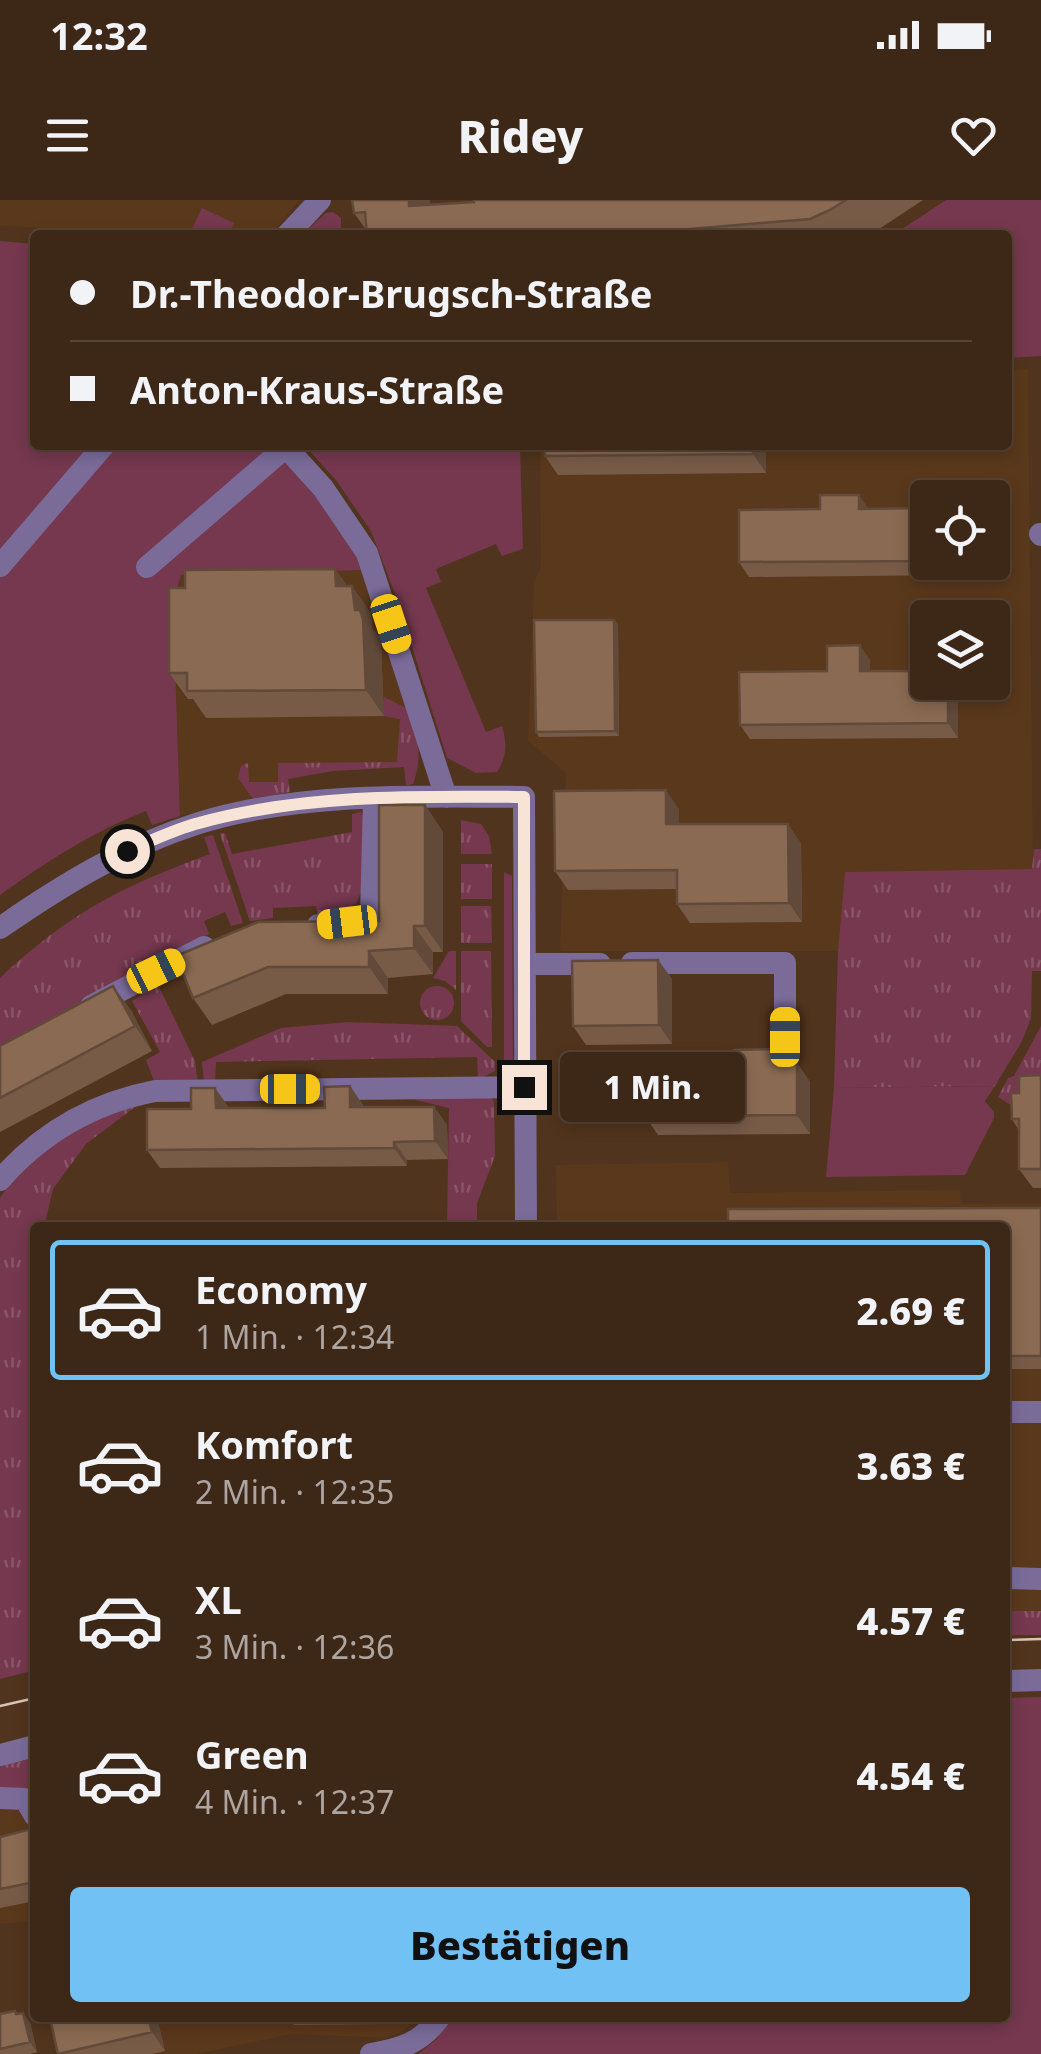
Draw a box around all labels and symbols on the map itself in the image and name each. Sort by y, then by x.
car [367,591,415,657]
route start [105,829,150,874]
car [315,903,379,941]
car [122,944,190,998]
car [770,1007,800,1067]
callout: 1 Min. [559,1052,744,1122]
route end [502,1065,547,1110]
car [260,1074,320,1104]

